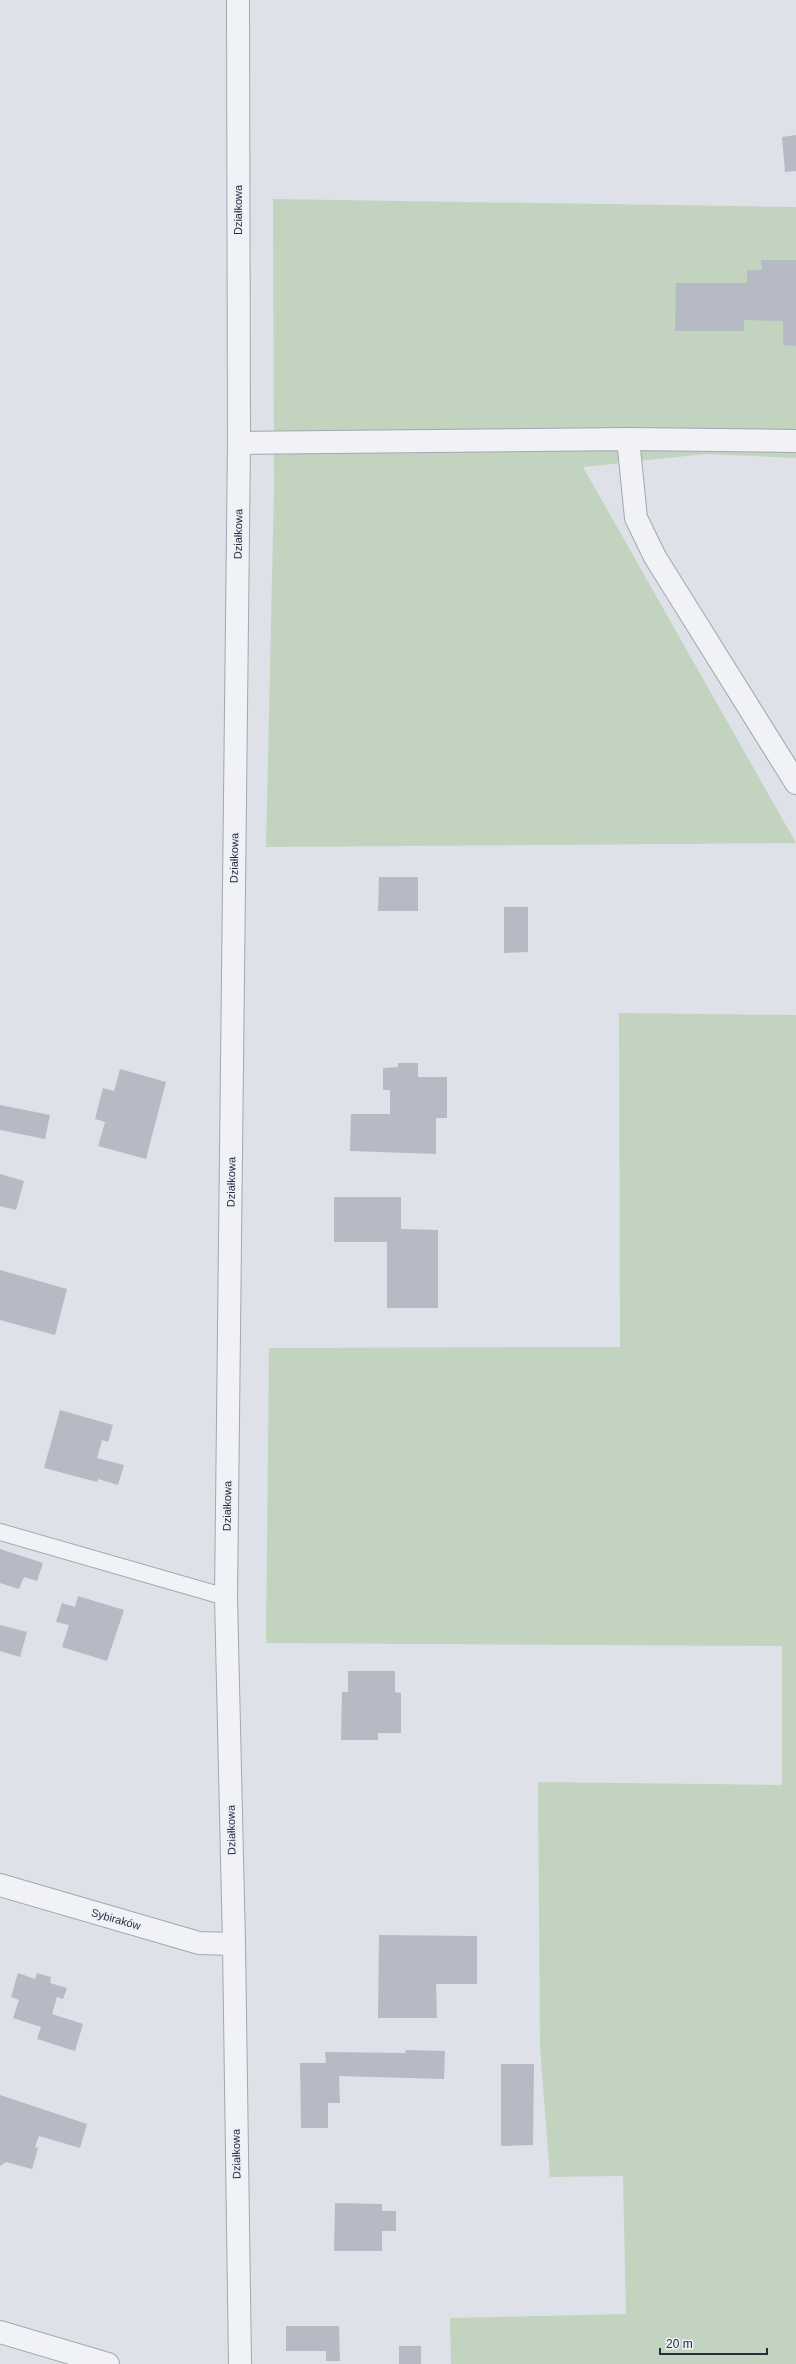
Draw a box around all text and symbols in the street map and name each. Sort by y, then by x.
street label: Działkowa [232,184,244,235]
street label: Działkowa [232,508,244,559]
street label: Działkowa [228,832,240,883]
street label: Działkowa [225,1156,237,1207]
street label: Działkowa [221,1480,233,1531]
street label: Działkowa [225,1804,237,1855]
street label: Sybiraków [90,1906,142,1932]
street label: Działkowa [230,2128,242,2179]
scale bar [660,2330,767,2356]
text: 20 m [666,2337,693,2351]

